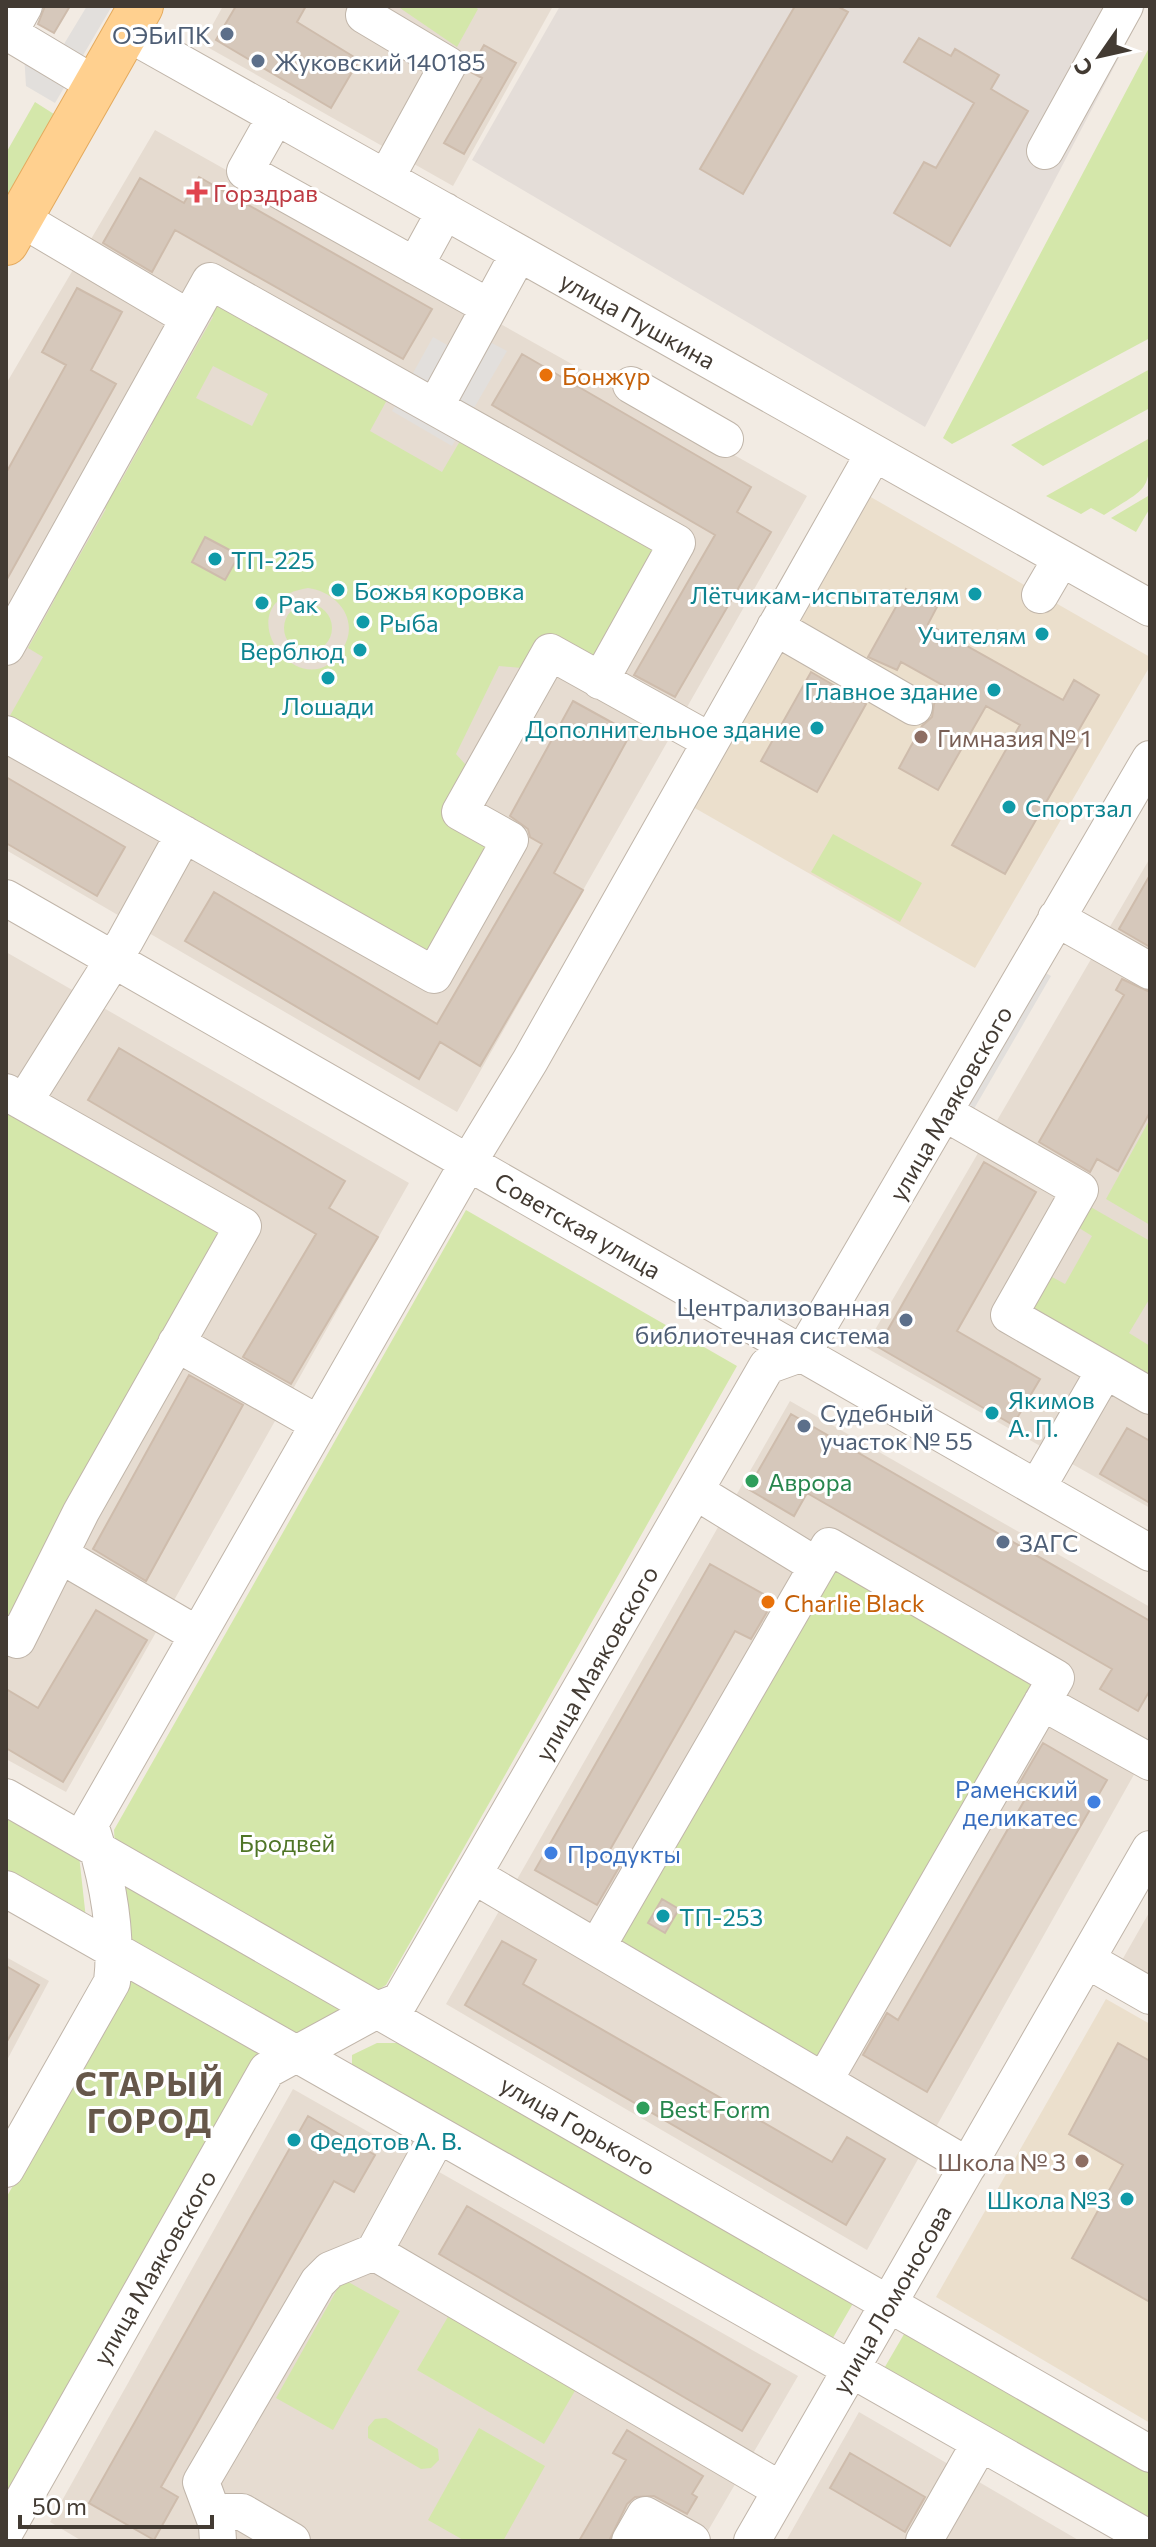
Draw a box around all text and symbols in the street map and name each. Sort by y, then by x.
north arrow [1060,16,1140,96]
place label: ОЭБиПК [112,20,211,49]
marker: ОЭБиПК [218,25,236,43]
place label: Жуковский 140185 [274,47,486,76]
marker: Жуковский 140185 [249,52,267,70]
text: С [1068,54,1098,81]
place label: Горздрав [213,178,318,207]
marker: Горздрав [188,183,206,201]
street label: улица Пушкина [555,265,721,375]
place label: Бонжур [562,361,651,390]
marker: Бонжур [537,366,555,384]
place label: ТП-225 [231,545,315,574]
marker: ТП-225 [206,550,224,568]
place label: Божья коровка [354,576,524,605]
place label: Лётчикам-испытателям [690,580,959,609]
marker: Божья коровка [329,581,347,599]
marker: Лётчикам-испытателям [966,585,984,603]
place label: Рак [278,589,318,618]
marker: Рак [253,594,271,612]
place label: Рыба [379,608,438,637]
marker: Рыба [354,613,372,631]
place label: Учителям [917,620,1026,649]
marker: Учителям [1033,625,1051,643]
place label: Верблюд [240,636,344,665]
marker: Верблюд [351,641,369,659]
marker: Лошади [319,669,337,687]
place label: Главное здание [804,676,978,705]
marker: Главное здание [985,681,1003,699]
place label: Лошади [282,691,374,720]
place label: Дополнительное здание [525,714,801,743]
marker: Дополнительное здание [808,719,826,737]
place label: Гимназия № 1 [937,723,1091,752]
marker: Гимназия № 1 [912,728,930,746]
place label: Спортзал [1025,793,1133,822]
marker: Спортзал [1000,798,1018,816]
street label: улица Маяковского [882,1000,1018,1206]
street label: Советская улица [490,1166,666,1284]
place label: Централизованная библиотечная система [635,1292,890,1349]
marker: Централизованная библиотечная система [897,1311,915,1329]
place label: Якимов А. П. [1008,1385,1095,1442]
place label: Судебный участок № 55 [820,1398,973,1455]
marker: Якимов А. П. [983,1404,1001,1422]
marker: Судебный участок № 55 [795,1417,813,1435]
place label: Аврора [768,1467,852,1496]
marker: Аврора [743,1472,761,1490]
place label: ЗАГС [1019,1528,1079,1557]
marker: ЗАГС [994,1533,1012,1551]
street label: улица Маяковского [528,1560,664,1766]
place label: Charlie Black [784,1588,925,1617]
marker: Charlie Black [759,1593,777,1611]
place label: Раменский деликатес [955,1774,1078,1831]
marker: Раменский деликатес [1085,1793,1103,1811]
park label: Бродвей [239,1828,335,1857]
place label: Продукты [567,1839,681,1868]
marker: Продукты [542,1844,560,1862]
place label: ТП-253 [679,1902,763,1931]
marker: ТП-253 [654,1907,672,1925]
district label: СТАРЫЙ ГОРОД [75,2063,225,2140]
street label: улица Горького [495,2069,661,2181]
place label: Best Form [659,2094,771,2123]
marker: Best Form [634,2099,652,2117]
place label: Федотов А. В. [310,2126,462,2155]
marker: Федотов А. В. [285,2131,303,2149]
place label: Школа № 3 [937,2147,1066,2176]
marker: Школа № 3 [1073,2152,1091,2170]
street label: улица Маяковского [86,2164,222,2370]
place label: Школа №3 [987,2185,1111,2214]
marker: Школа №3 [1118,2190,1136,2208]
street label: улица Ломоносова [825,2199,957,2399]
scale bar [20,2479,212,2529]
text: 50 m [32,2491,87,2520]

